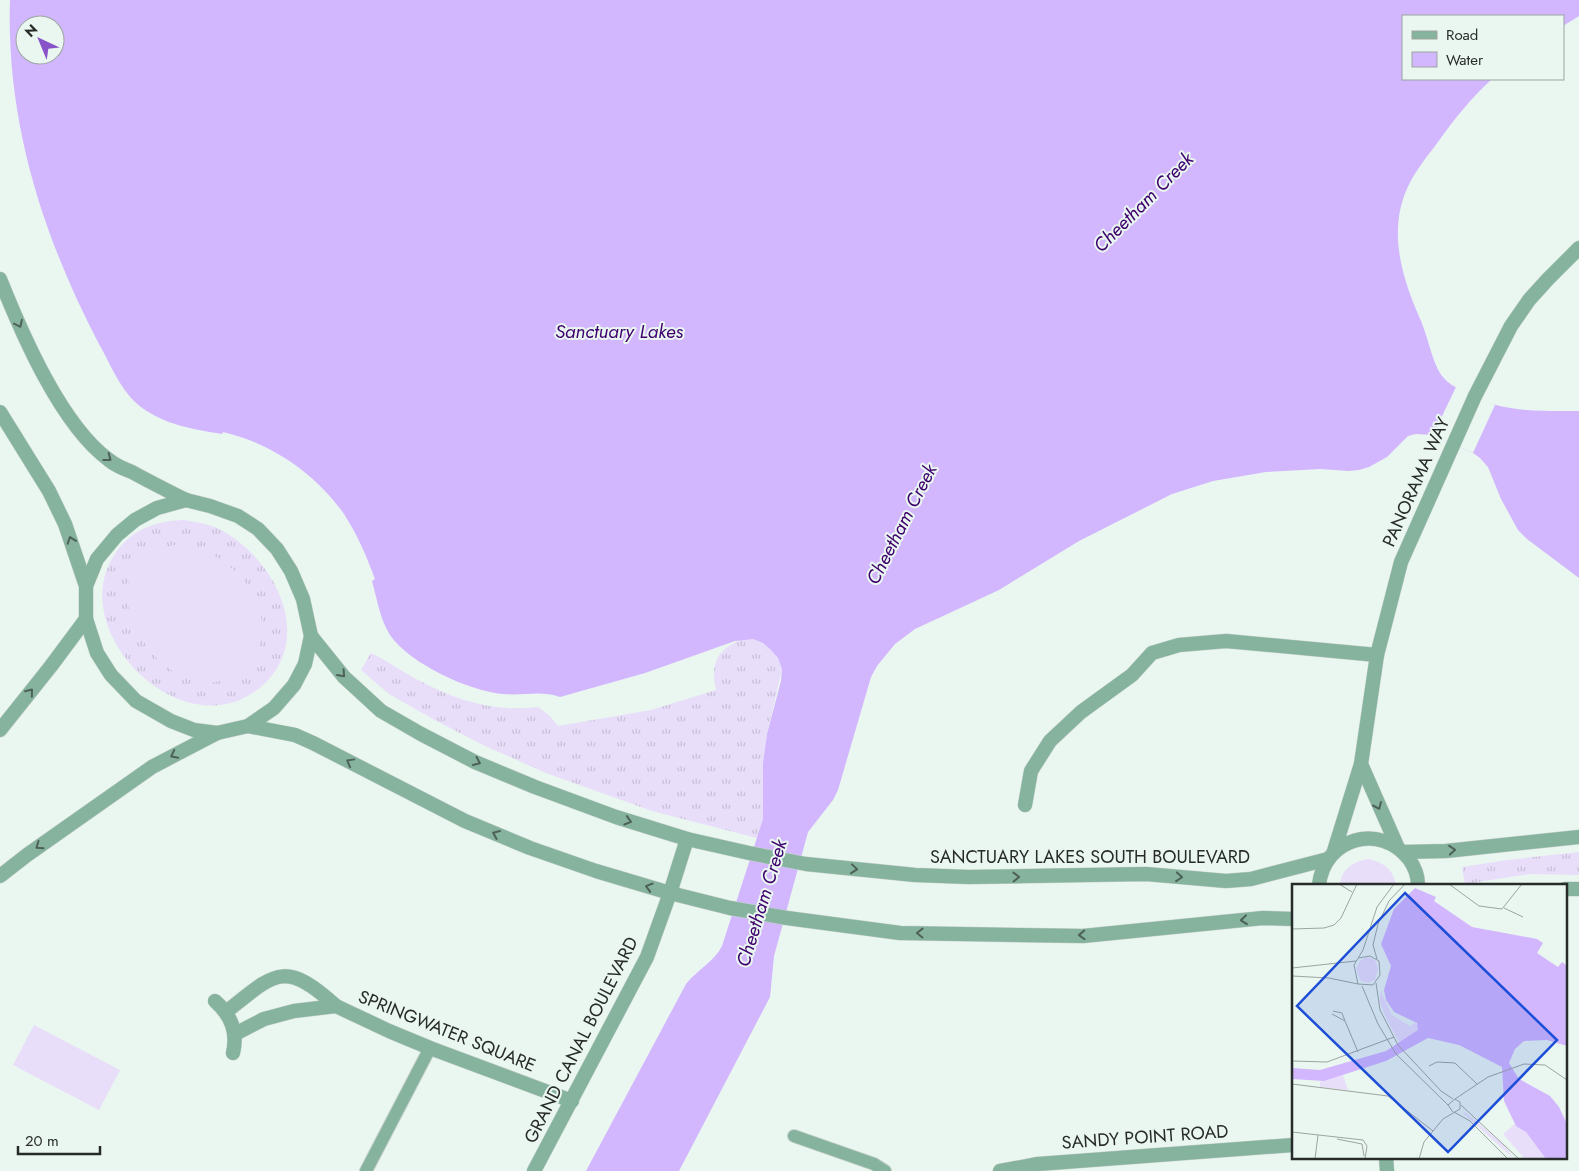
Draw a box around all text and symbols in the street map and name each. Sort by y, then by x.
north arrow [15,15,65,65]
legend [1402,15,1564,80]
text: N [20,20,42,42]
text: Road [1446,24,1478,46]
text: Water [1446,49,1484,71]
water label: Cheetham Creek [1087,146,1200,259]
water label: Sanctuary Lakes [555,318,684,345]
one-way arrow [13,319,24,328]
street label: PANORAMA WAY [1376,412,1457,551]
one-way arrow [102,453,111,461]
water label: Cheetham Creek [859,459,944,589]
one-way arrow [66,536,76,544]
one-way arrow [337,668,346,677]
one-way arrow [25,689,33,698]
one-way arrow [170,749,179,759]
one-way arrow [472,756,481,767]
one-way arrow [347,758,356,768]
one-way arrow [1372,801,1383,810]
one-way arrow [624,816,632,826]
one-way arrow [492,830,501,840]
water label: Cheetham Creek [729,835,794,970]
one-way arrow [36,840,45,849]
street label: SANCTUARY LAKES SOUTH BOULEVARD [930,844,1250,870]
one-way arrow [1448,845,1456,856]
one-way arrow [850,863,858,874]
one-way arrow [1013,871,1021,882]
one-way arrow [1175,871,1183,882]
one-way arrow [646,883,654,893]
inset map [1292,884,1566,1158]
one-way arrow [1240,914,1248,925]
one-way arrow [916,928,924,939]
one-way arrow [1078,930,1086,941]
street label: GRAND CANAL BOULEVARD [518,932,644,1148]
street label: SPRINGWATER SQUARE [354,984,540,1078]
street label: SANDY POINT ROAD [1061,1118,1229,1156]
scale bar [18,1124,100,1156]
text: 20 m [25,1130,59,1152]

